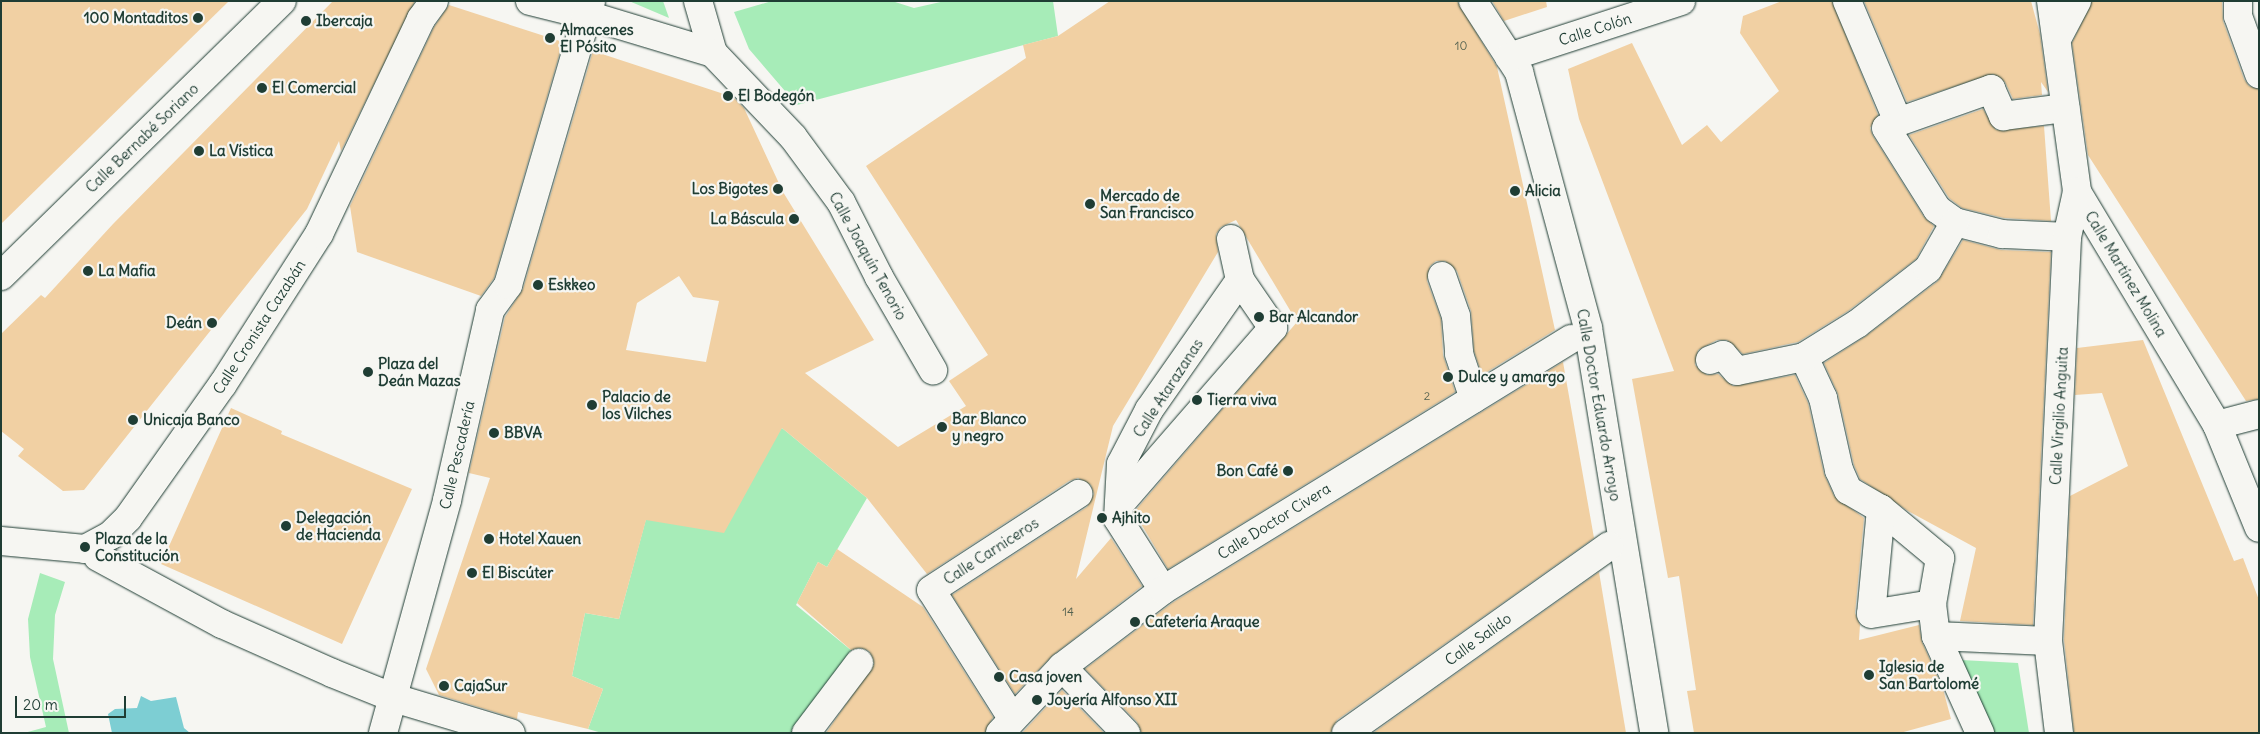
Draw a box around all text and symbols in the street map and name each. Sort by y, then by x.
place label: 100 Montaditos [84,9,188,27]
street label: Calle Colón [1556,9,1634,49]
marker: 100 Montaditos [192,12,204,24]
place label: Ibercaja [316,12,373,30]
marker: Ibercaja [300,15,312,27]
place label: Almacenes El Pósito [560,20,634,55]
marker: Almacenes El Pósito [544,32,556,44]
house number: 10 [1455,39,1467,53]
street label: Calle Bernabé Soriano [82,79,202,197]
place label: El Comercial [272,79,356,97]
marker: El Comercial [256,82,268,94]
place label: El Bodegón [738,87,814,105]
marker: El Bodegón [722,90,734,102]
place label: La Vística [209,142,273,160]
marker: La Vística [193,145,205,157]
place label: Los Bigotes [692,180,768,198]
place label: Alicia [1525,182,1561,200]
marker: Los Bigotes [772,183,784,195]
marker: Alicia [1509,185,1521,197]
place label: Mercado de San Francisco [1100,186,1194,221]
street label: Calle Joaquín Tenorio [825,189,911,323]
marker: Mercado de San Francisco [1084,198,1096,210]
street label: Calle Martínez Molina [2081,208,2171,340]
place label: La Báscula [710,210,784,228]
marker: La Báscula [788,213,800,225]
street label: Calle Cronista Cazabán [209,257,309,397]
place label: La Mafia [98,262,156,280]
marker: La Mafia [82,265,94,277]
place label: Eskkeo [548,276,595,294]
marker: Eskkeo [532,279,544,291]
street label: Calle Doctor Eduardo Arroyo [1573,307,1625,503]
place label: Bar Alcandor [1269,308,1358,326]
marker: Bar Alcandor [1253,311,1265,323]
place label: Deán [166,314,202,332]
marker: Deán [206,317,218,329]
street label: Calle Atarazanas [1129,335,1207,441]
street label: Calle Virgilio Anguita [2046,346,2072,486]
place label: Plaza del Deán Mazas [378,354,461,389]
marker: Plaza del Deán Mazas [362,366,374,378]
place label: Dulce y amargo [1458,368,1565,386]
marker: Dulce y amargo [1442,371,1454,383]
place label: Palacio de los Vilches [602,387,671,422]
house number: 2 [1424,389,1430,403]
place label: Tierra viva [1207,391,1277,409]
marker: Tierra viva [1191,394,1203,406]
street label: Calle Pescadería [436,399,478,511]
marker: Palacio de los Vilches [586,399,598,411]
place label: Bar Blanco y negro [952,409,1026,444]
place label: Unicaja Banco [143,411,240,429]
marker: Unicaja Banco [127,414,139,426]
marker: Bar Blanco y negro [936,421,948,433]
place label: BBVA [504,424,542,442]
marker: BBVA [488,427,500,439]
place label: Bon Café [1217,462,1278,480]
marker: Bon Café [1282,465,1294,477]
street label: Calle Doctor Civera [1214,479,1334,563]
place label: Delegación de Hacienda [296,508,381,543]
place label: Ajhito [1112,509,1150,527]
marker: Ajhito [1096,512,1108,524]
street label: Calle Carniceros [940,514,1042,588]
marker: Delegación de Hacienda [280,520,292,532]
place label: Plaza de la Constitución [95,529,179,564]
place label: Hotel Xauen [499,530,581,548]
marker: Hotel Xauen [483,533,495,545]
marker: Plaza de la Constitución [79,541,91,553]
place label: El Biscúter [482,564,553,582]
marker: El Biscúter [466,567,478,579]
house number: 14 [1062,605,1074,619]
street label: Calle Salido [1441,609,1515,669]
place label: Cafetería Araque [1145,613,1260,631]
marker: Cafetería Araque [1129,616,1141,628]
place label: Iglesia de San Bartolomé [1879,657,1979,692]
place label: Casa joven [1009,668,1082,686]
marker: Iglesia de San Bartolomé [1863,669,1875,681]
marker: Casa joven [993,671,1005,683]
place label: CajaSur [454,677,507,695]
marker: CajaSur [438,680,450,692]
scale bar [18,686,129,718]
place label: Joyería Alfonso XII [1047,691,1177,709]
marker: Joyería Alfonso XII [1031,694,1043,706]
text: 20 m [23,695,58,714]

